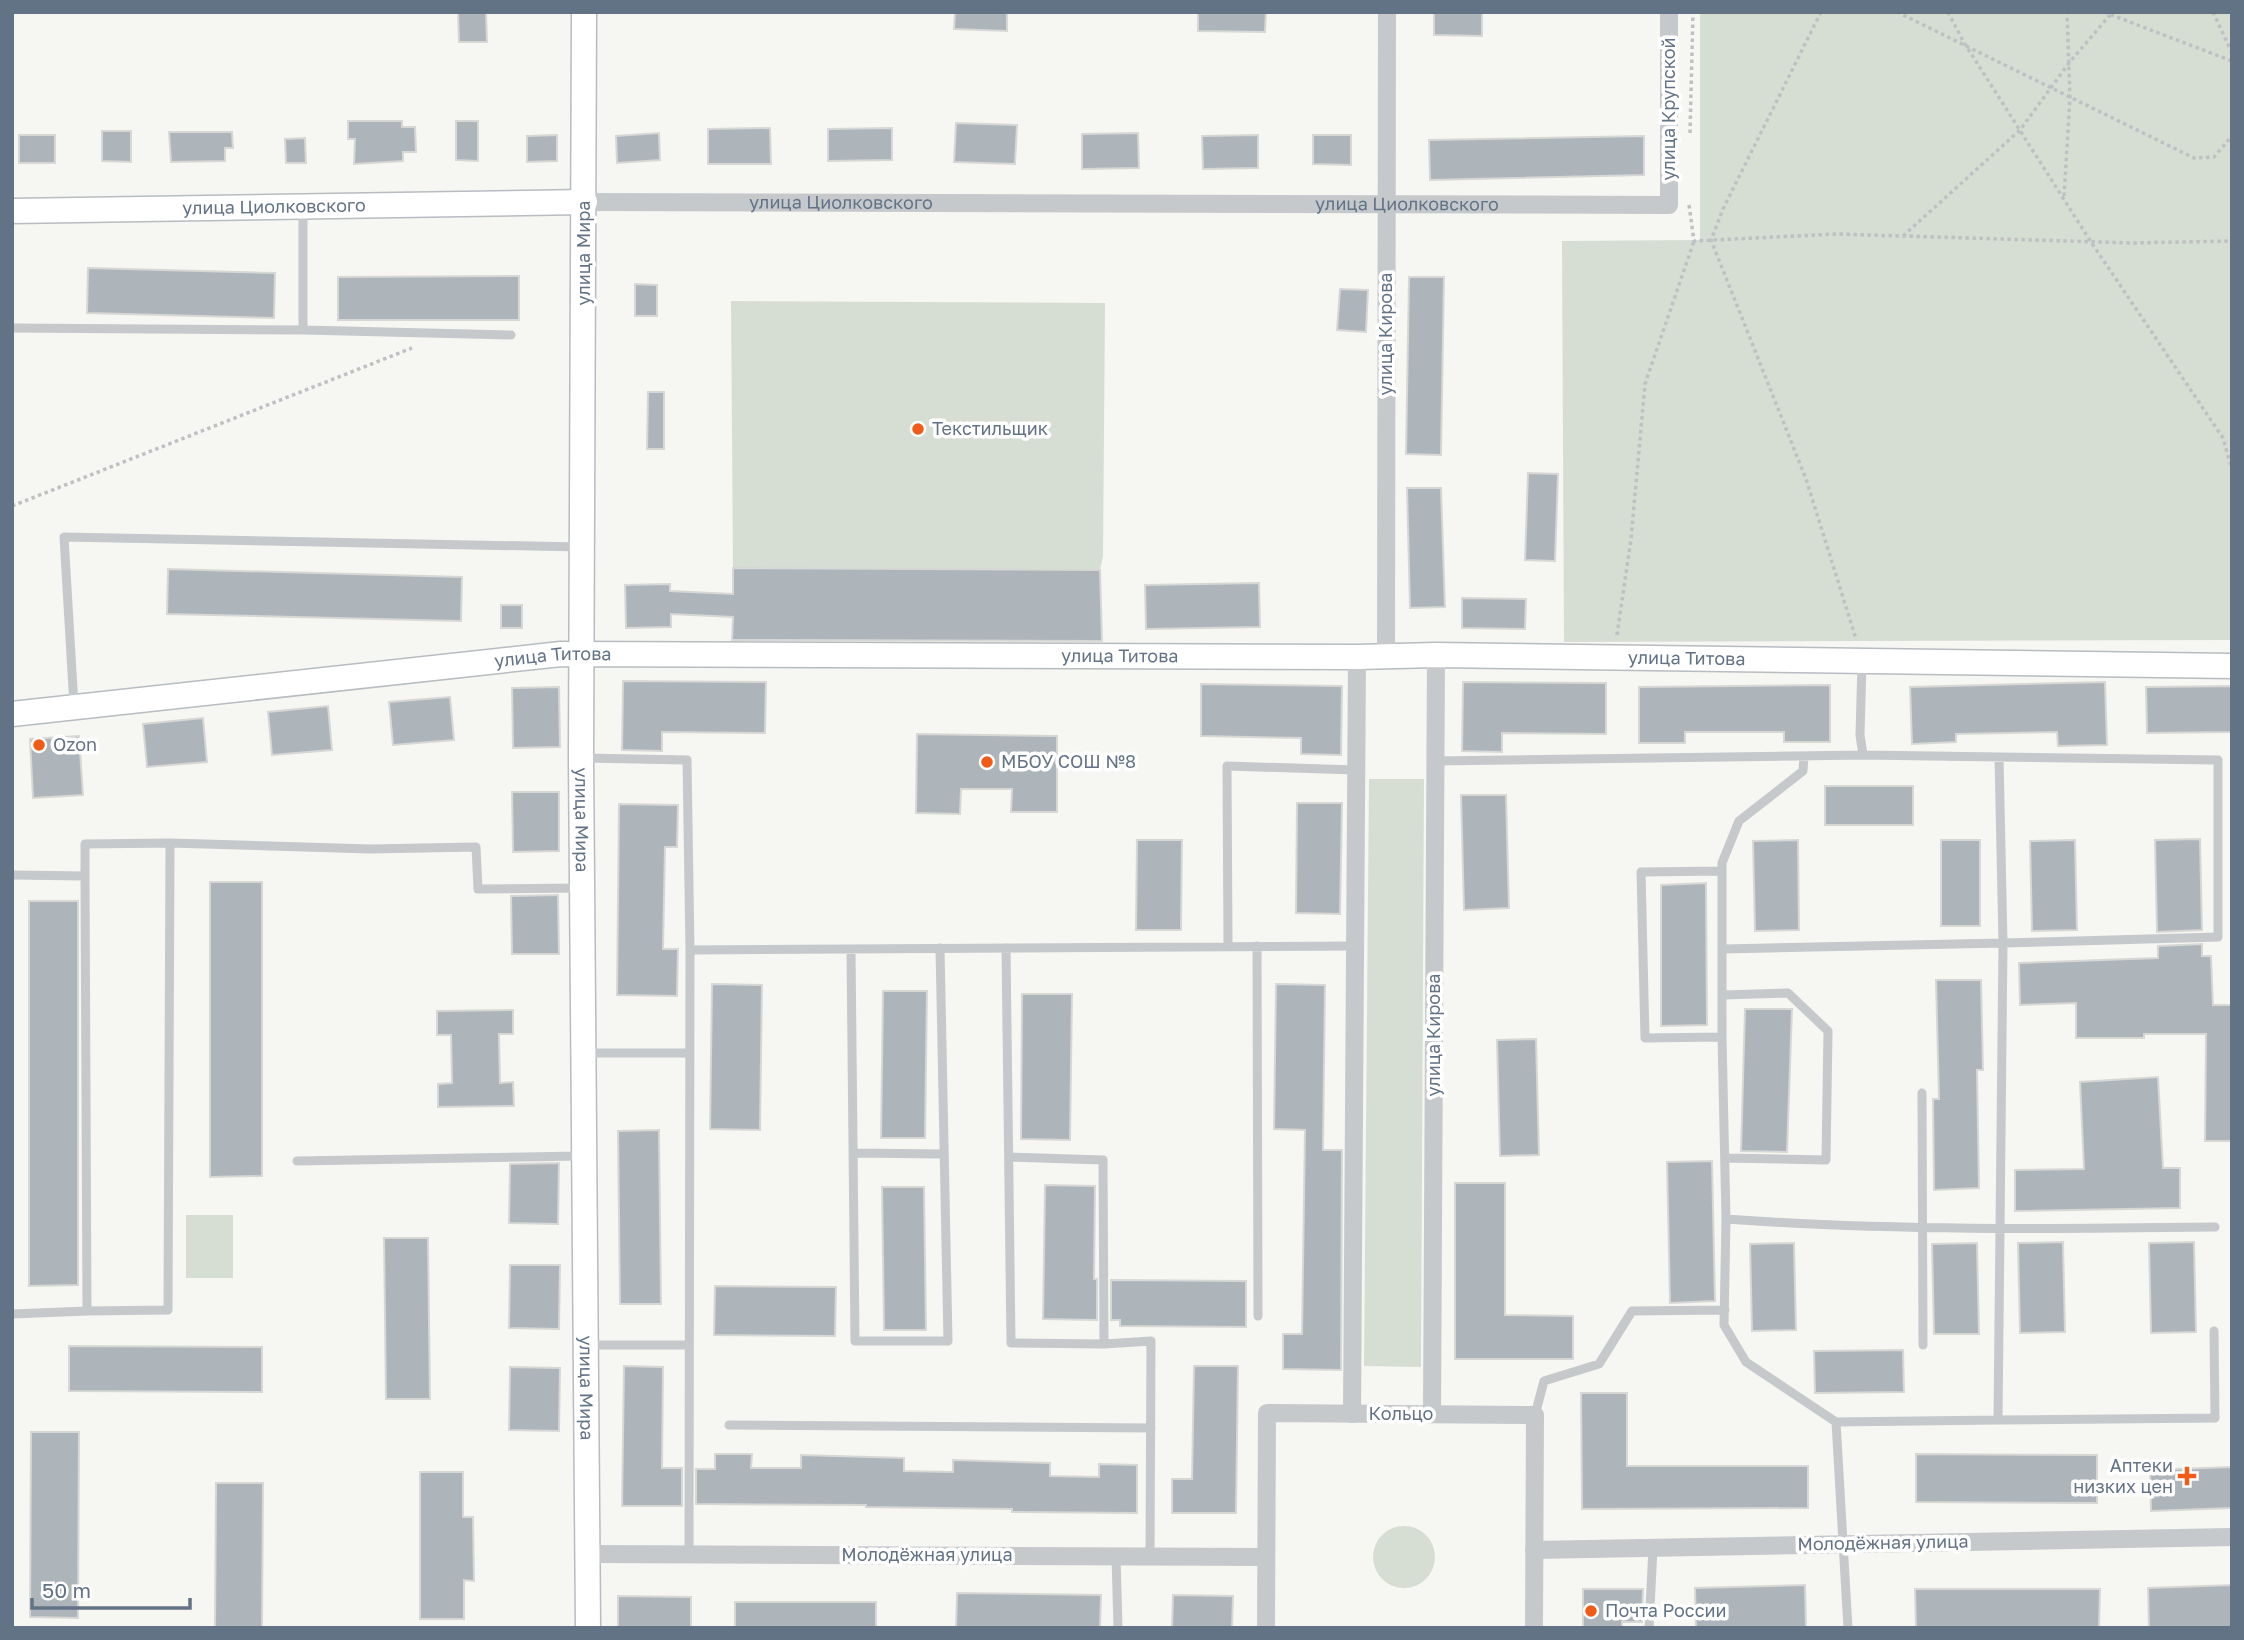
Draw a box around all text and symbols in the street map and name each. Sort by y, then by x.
street label: улица Крупской [1657,37,1679,181]
street label: улица Циолковского [749,190,933,213]
street label: улица Циолковского [1315,192,1499,215]
street label: улица Циолковского [182,193,366,218]
street label: улица Мира [572,201,594,305]
street label: улица Кирова [1374,272,1396,396]
place label: Текстильщик [932,417,1048,439]
marker: Текстильщик [910,421,926,437]
street label: улица Титова [493,642,612,671]
street label: улица Титова [1061,644,1179,666]
street label: улица Титова [1628,646,1746,669]
place label: Ozon [53,733,97,755]
marker: Ozon [31,737,47,753]
place label: МБОУ СОШ №8 [1001,750,1136,772]
marker: МБОУ СОШ №8 [979,754,995,770]
street label: улица Мира [571,767,594,873]
street label: улица Кирова [1422,973,1444,1097]
street label: улица Мира [576,1335,598,1441]
street label: Кольцо [1369,1402,1433,1424]
place label: Аптеки низких цен [2073,1454,2173,1497]
marker: Аптеки низких цен [2179,1468,2195,1484]
street label: Молодёжная улица [1797,1530,1969,1554]
street label: Молодёжная улица [841,1543,1013,1565]
scale bar [32,1566,189,1610]
text: 50 m [42,1577,91,1603]
place label: Почта России [1605,1599,1726,1621]
marker: Почта России [1583,1603,1599,1619]

